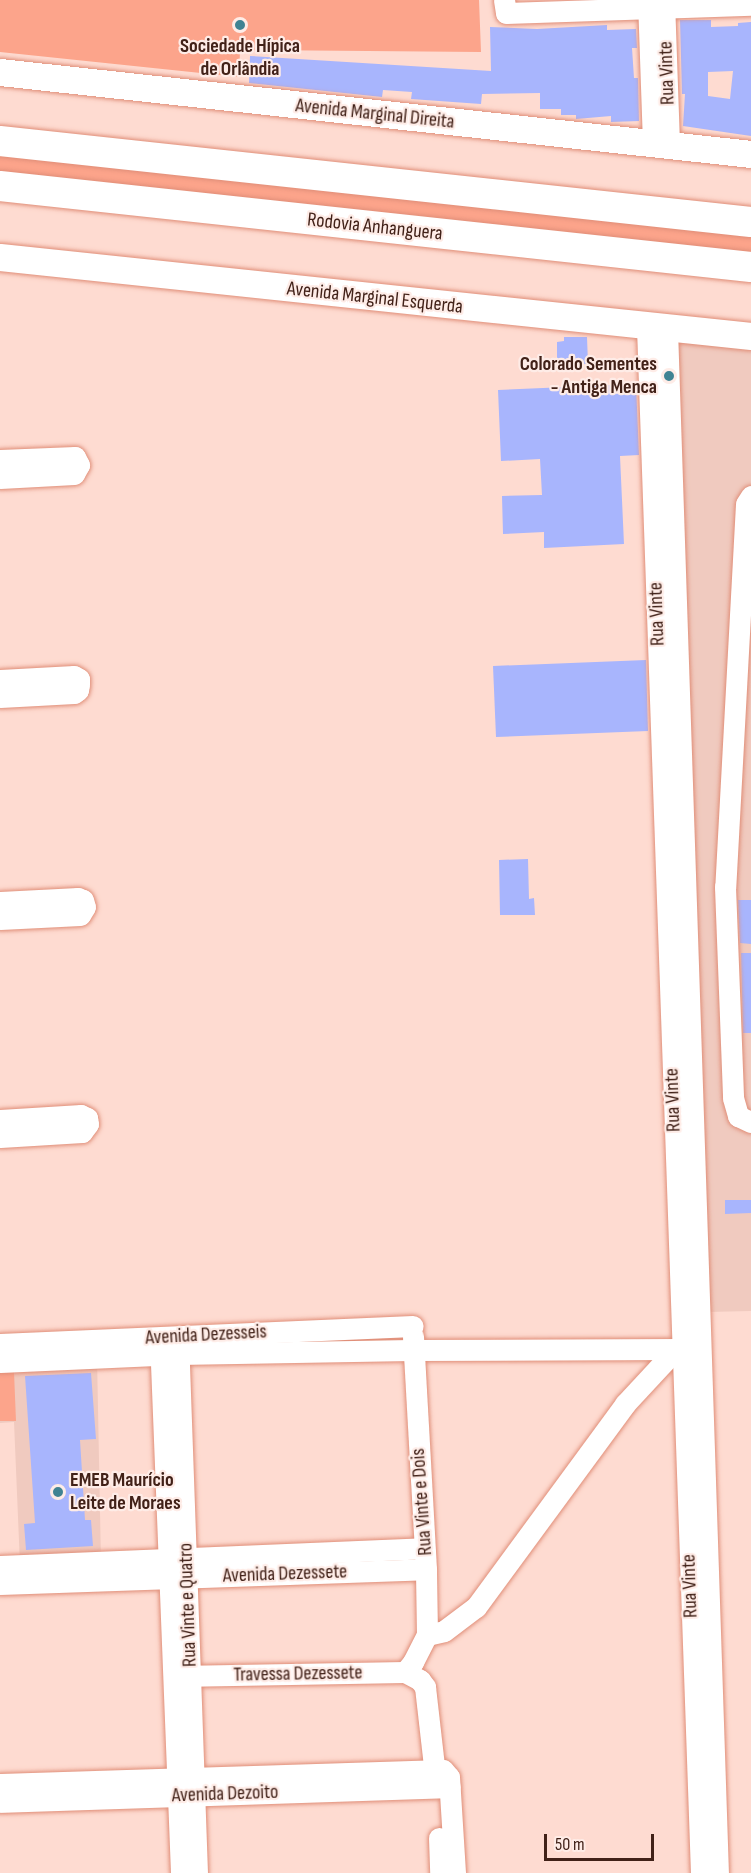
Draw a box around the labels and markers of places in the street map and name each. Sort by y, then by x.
marker: Sociedade Hípica de Orlândia [233,18,247,32]
place label: Sociedade Hípica de Orlândia [180,35,300,82]
place label: Colorado Sementes - Antiga Menca [520,352,657,399]
marker: Colorado Sementes - Antiga Menca [662,369,676,383]
place label: EMEB Maurício Leite de Moraes [70,1468,181,1515]
marker: EMEB Maurício Leite de Moraes [51,1485,65,1499]

